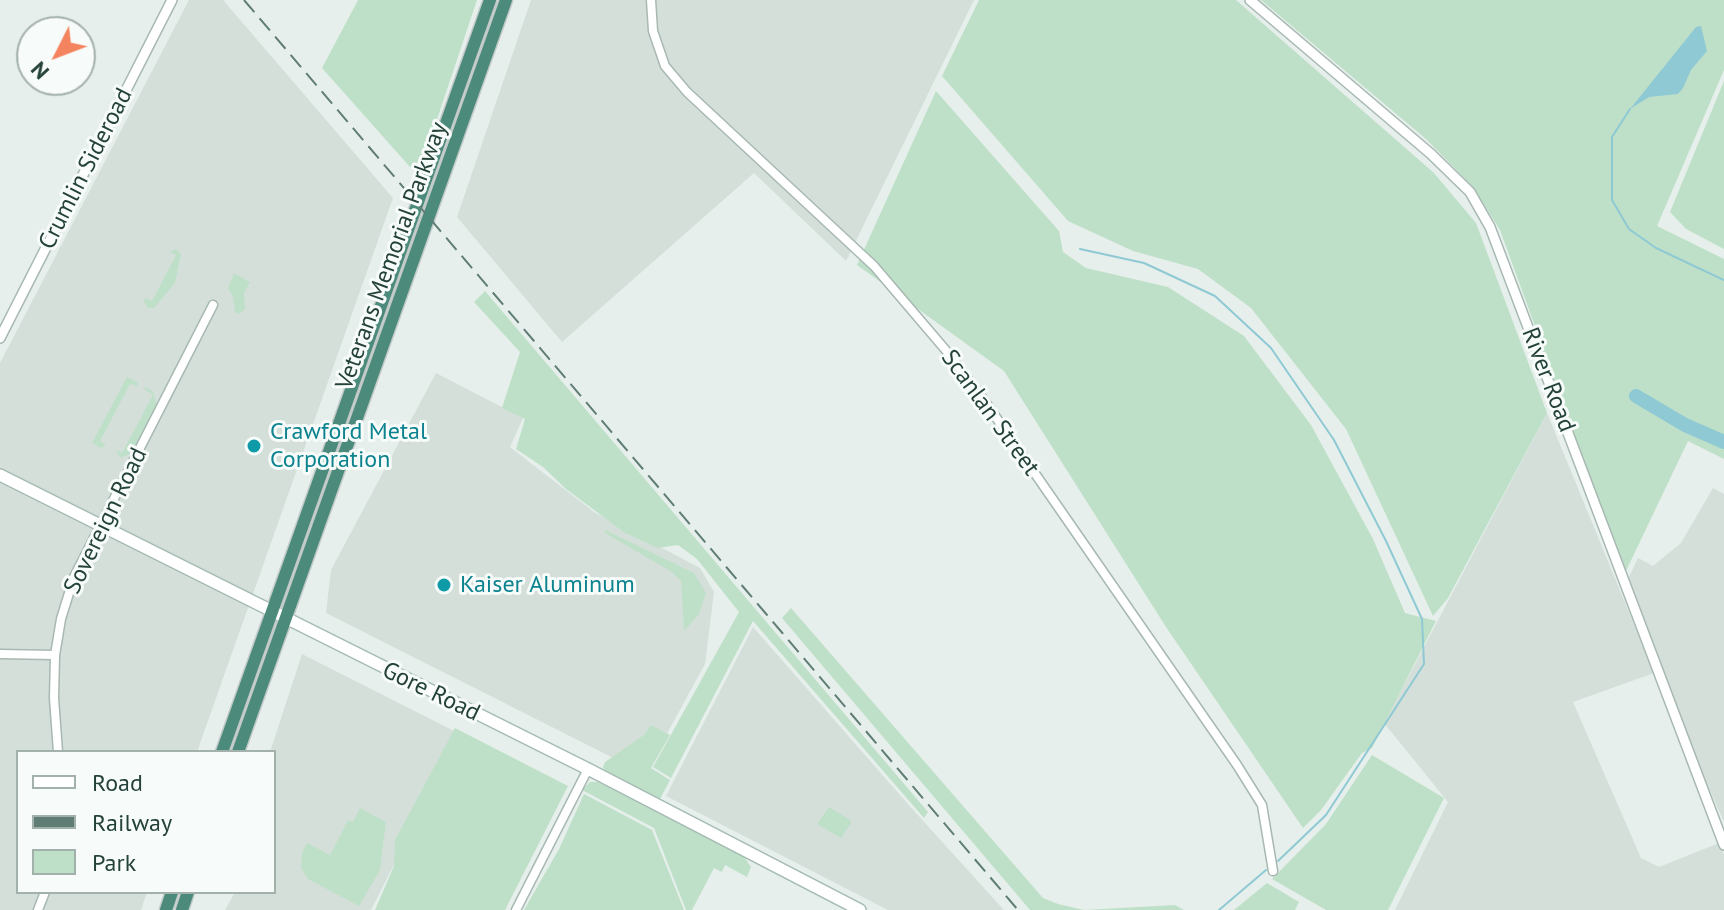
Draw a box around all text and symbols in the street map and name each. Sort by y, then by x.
north arrow [16,16,96,96]
text: N [24,56,55,85]
street label: Crumlin Sideroad [33,84,139,254]
street label: Veterans Memorial Parkway [330,118,454,394]
street label: River Road [1515,324,1581,436]
street label: Scanlan Street [935,345,1045,481]
place label: Crawford Metal Corporation [270,418,427,474]
marker: Crawford Metal Corporation [245,437,263,455]
street label: Sovereign Road [58,443,154,599]
place label: Kaiser Aluminum [460,571,635,599]
marker: Kaiser Aluminum [435,576,453,594]
street label: Gore Road [377,656,485,728]
legend [16,750,276,894]
text: Road [92,767,143,798]
text: Railway [92,807,172,838]
text: Park [92,847,136,878]

